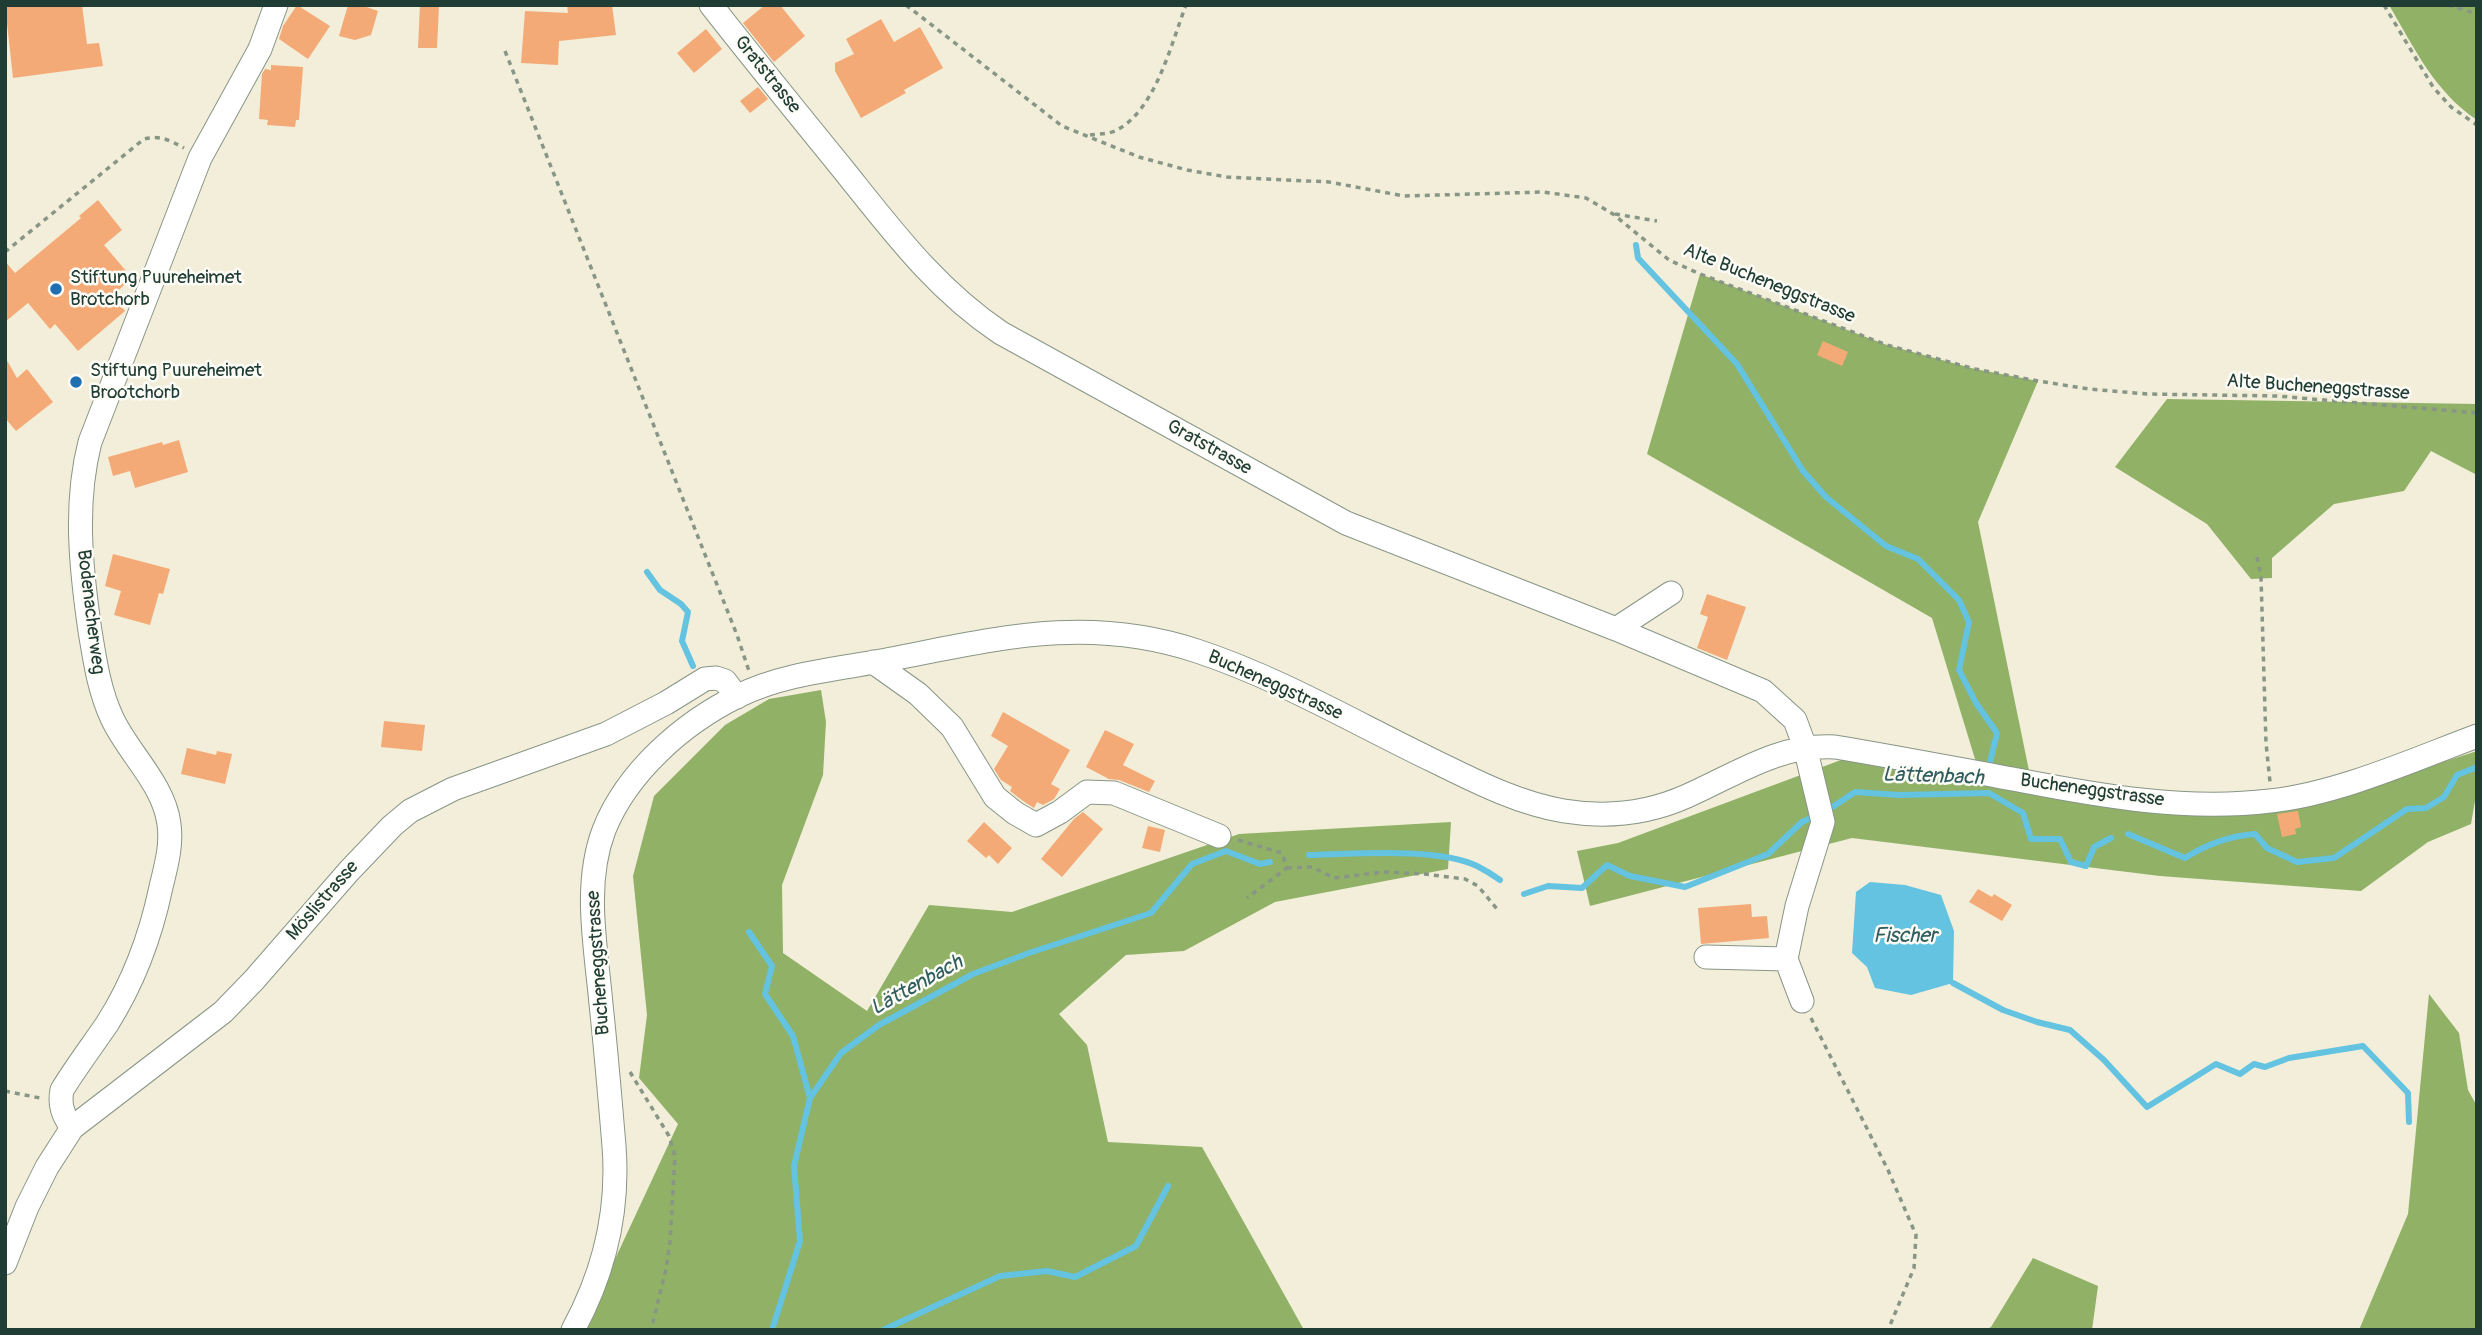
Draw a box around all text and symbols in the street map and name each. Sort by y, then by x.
street label: Gratstrasse [729,32,805,118]
street label: Alte Bucheneggstrasse [1680,239,1858,329]
place label: Stiftung Puureheimet Brotchorb [70,267,242,311]
marker: Stiftung Puureheimet Brotchorb [48,281,64,297]
place label: Stiftung Puureheimet Brootchorb [90,360,262,404]
street label: Alte Bucheneggstrasse [2226,370,2410,406]
marker: Stiftung Puureheimet Brootchorb [68,374,84,390]
street label: Gratstrasse [1163,415,1255,481]
street label: Bodenacherweg [71,548,109,676]
street label: Bucheneggstrasse [1204,646,1346,726]
water label: Lättenbach [1882,763,1984,791]
street label: Bucheneggstrasse [2019,770,2165,812]
street label: Möslistrasse [282,856,364,946]
street label: Bucheneggstrasse [583,890,615,1036]
water label: Fischer [1873,924,1937,950]
water label: Lättenbach [867,950,967,1022]

